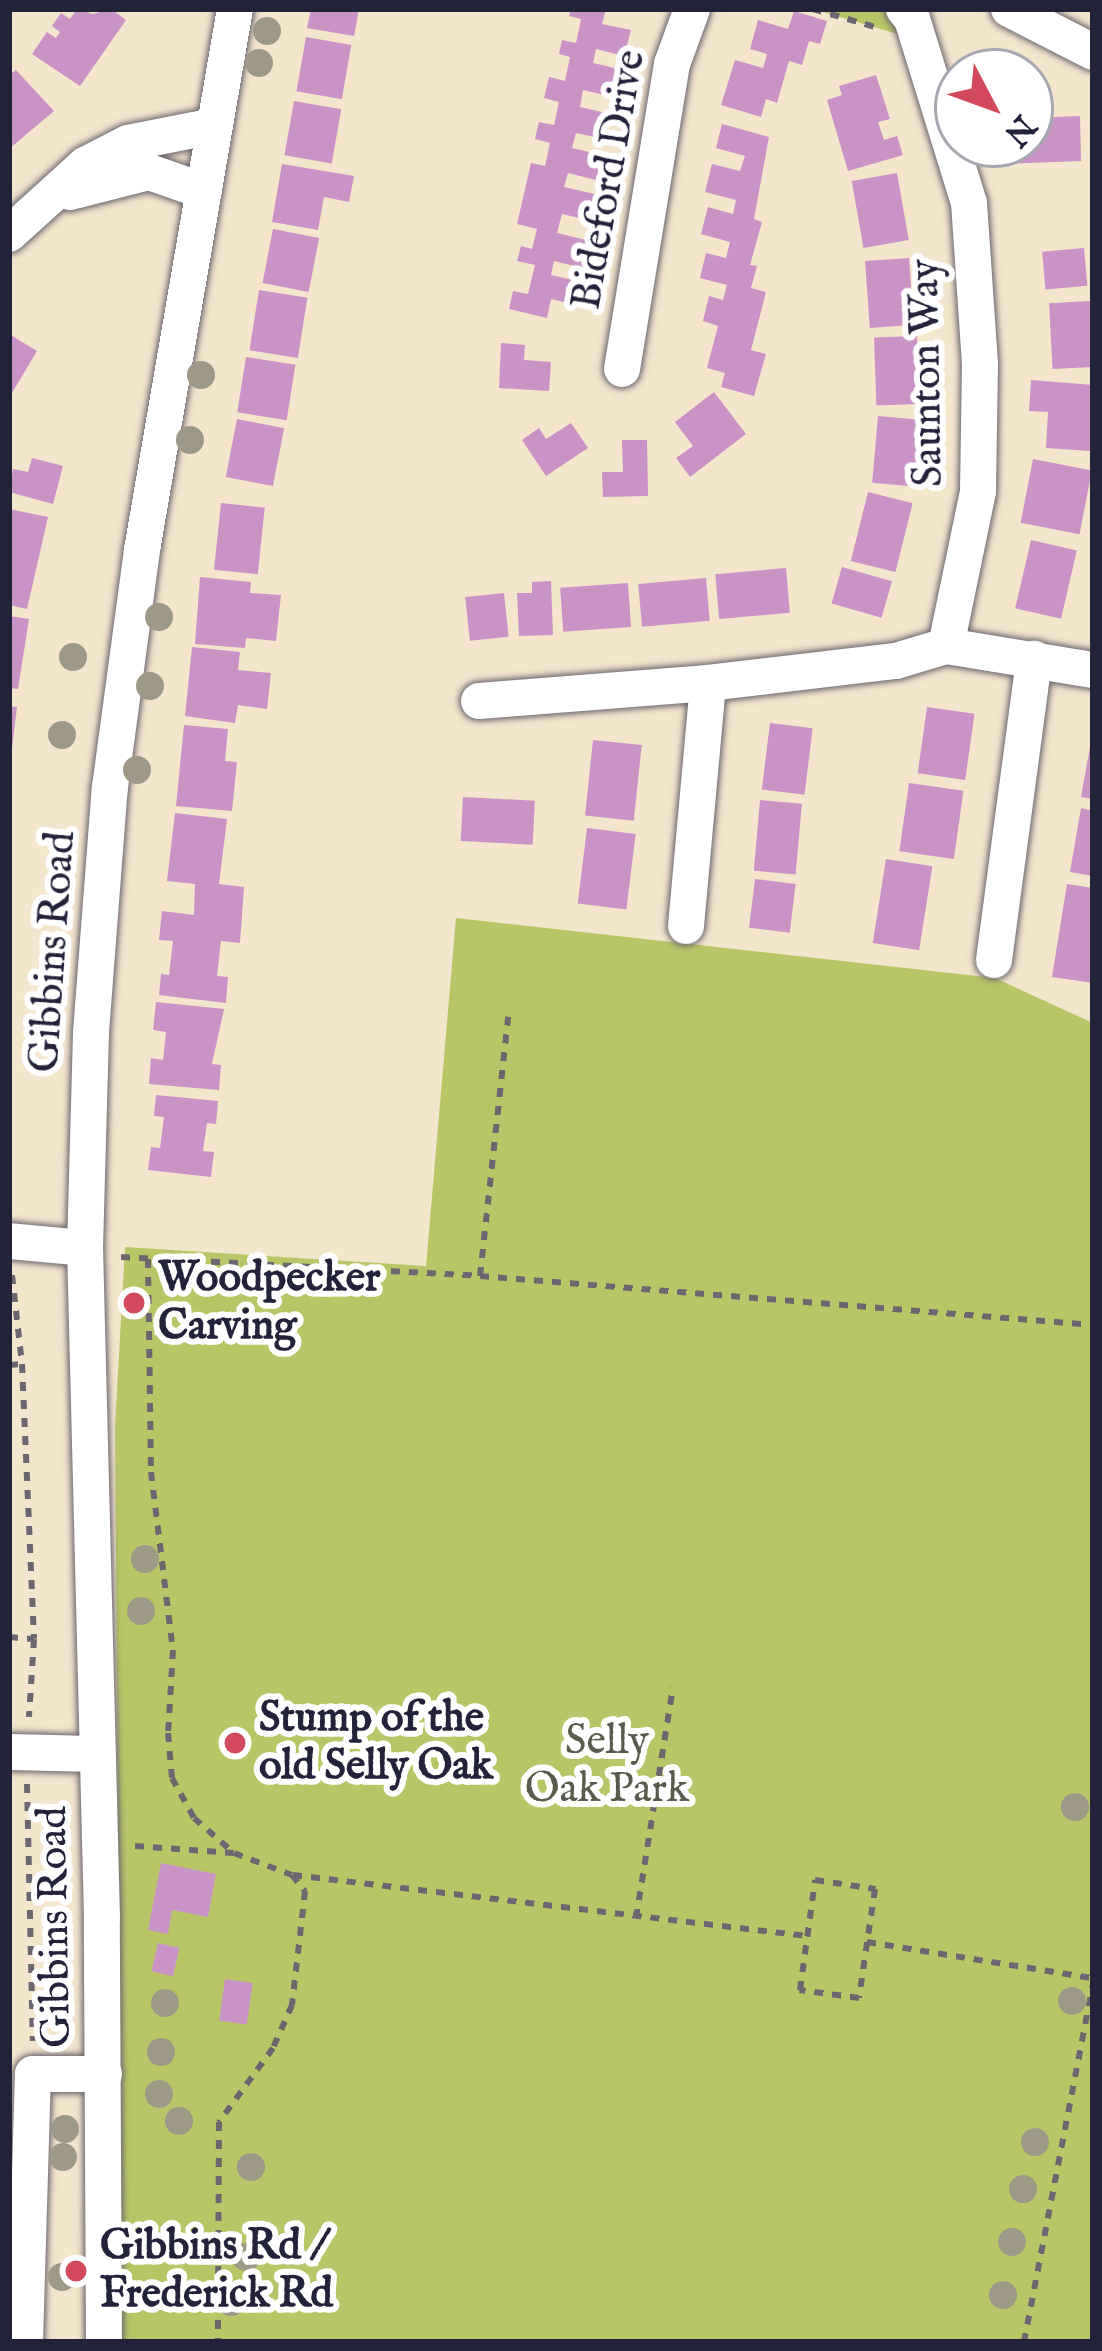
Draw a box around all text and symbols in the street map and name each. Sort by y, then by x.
street label: Bideford Drive [562,46,658,314]
north arrow [934,48,1054,168]
text: N [994,105,1044,154]
street label: Saunton Way [901,259,955,487]
street label: Gibbins Road [20,830,88,1074]
place label: Woodpecker Carving [158,1254,380,1352]
marker: Woodpecker Carving [121,1290,147,1316]
place label: Stump of the old Selly Oak [259,1694,493,1792]
park label: Selly Oak Park [525,1717,689,1816]
marker: Stump of the old Selly Oak [222,1730,248,1756]
street label: Gibbins Road [29,1806,83,2048]
place label: Gibbins Rd / Frederick Rd [100,2222,333,2320]
marker: Gibbins Rd / Frederick Rd [63,2258,89,2284]

